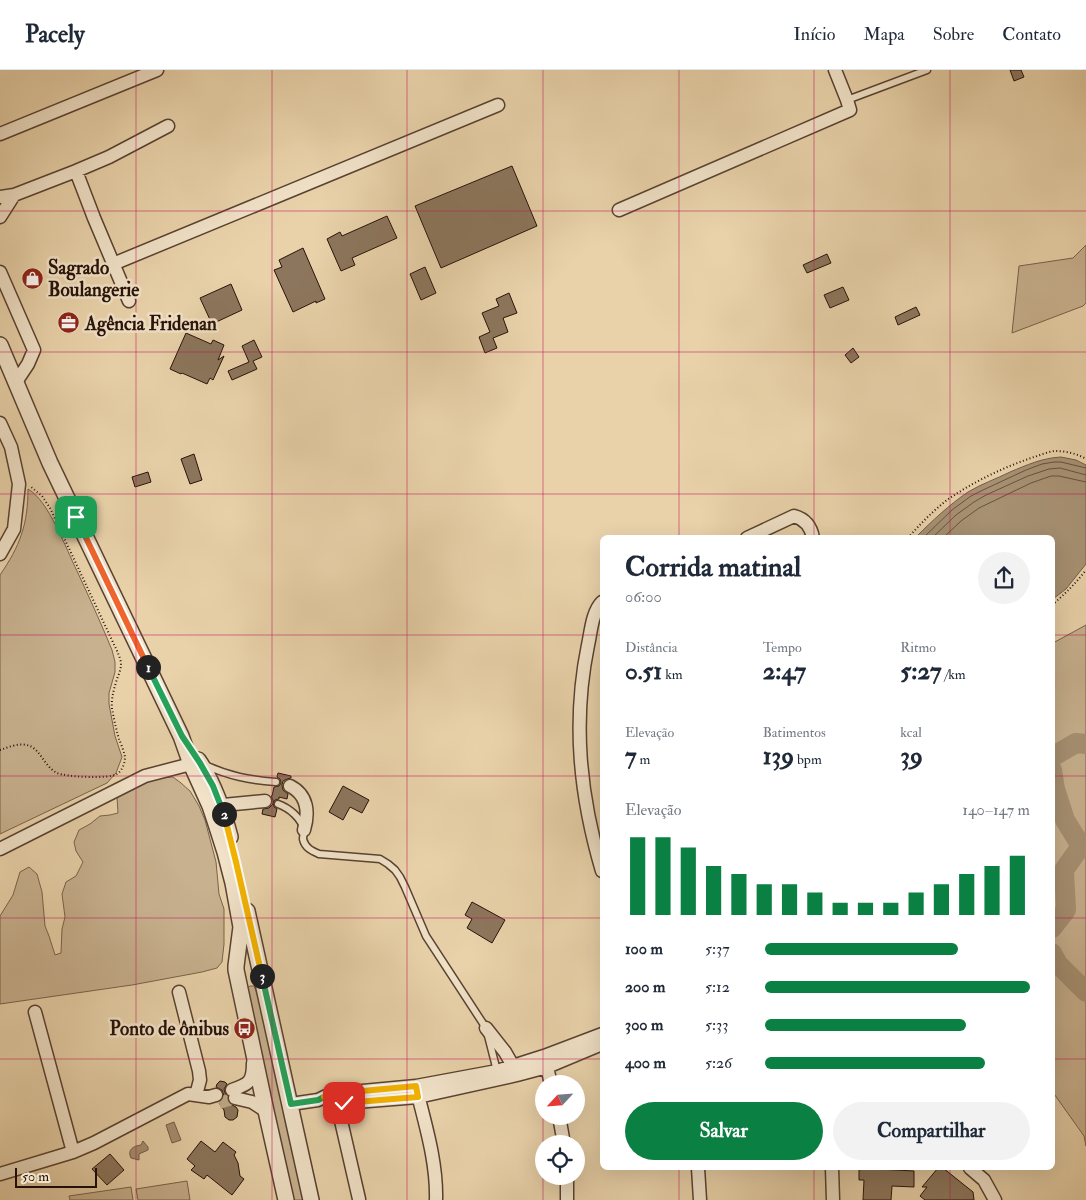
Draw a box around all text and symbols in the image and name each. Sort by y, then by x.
text: Pacely [25,19,85,50]
text: Início [794,23,835,46]
text: Mapa [863,23,905,46]
text: Sobre [933,23,974,46]
text: Contato [1002,23,1061,46]
place label: Sagrado Boulangerie [48,256,139,303]
shop icon: Sagrado Boulangerie [20,266,44,290]
office icon: Agência Fridenan [57,311,81,335]
place label: Agência Fridenan [84,312,217,337]
pin [55,496,97,538]
icon: arrive [62,503,90,531]
text: Corrida matinal [625,550,801,585]
button: share [978,552,1030,604]
text: 06:00 [625,587,662,607]
text: Distância [625,639,678,656]
text: Tempo [763,639,802,656]
text: Ritmo [900,639,936,656]
pin: 1 [136,654,160,680]
text: 0.51 [625,656,662,687]
text: 2:47 [763,656,806,687]
text: 5:27 [900,656,942,687]
text: 1 [146,659,151,676]
text: km [662,666,683,683]
text: /km [942,666,966,683]
text: Elevação [625,724,674,741]
text: Batimentos [763,724,826,741]
text: kcal [900,724,922,741]
text: 7 [625,741,636,772]
text: 139 [763,741,794,772]
text: 39 [900,741,923,772]
text: m [636,751,650,768]
text: bpm [794,751,822,768]
text: Elevação [625,800,681,820]
text: 140–147 m [962,800,1030,820]
pin: 2 [212,802,236,826]
text: 2 [221,806,228,823]
text: 100 m [625,939,663,959]
text: 5:37 [705,939,729,959]
pin: 3 [250,964,274,988]
text: 3 [260,968,265,985]
text: 200 m [625,977,665,997]
text: 5:12 [705,977,730,997]
text: 300 m [625,1015,663,1035]
text: 5:33 [705,1015,728,1035]
bus stop icon: Ponto de ônibus [233,1016,257,1040]
place label: Ponto de ônibus [110,1017,229,1041]
text: 400 m [625,1053,666,1073]
text: 5:26 [705,1053,732,1073]
north arrow [535,1075,585,1125]
map controls [535,1075,585,1185]
pin [323,1082,365,1124]
icon: check [330,1089,358,1117]
button: Salvar [625,1102,823,1160]
button: Compartilhar [833,1102,1030,1160]
button: locate [535,1135,585,1185]
scale bar [15,1165,98,1188]
text: 50 m [22,1168,49,1185]

